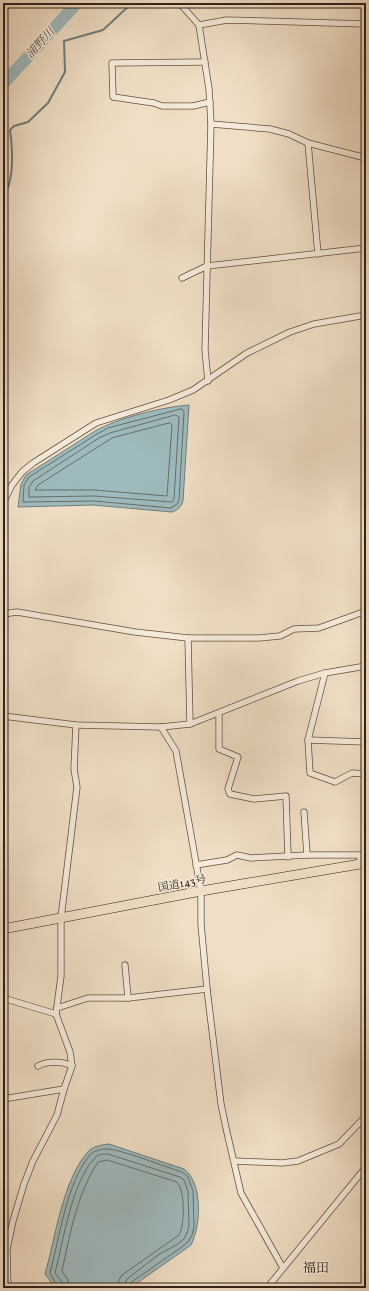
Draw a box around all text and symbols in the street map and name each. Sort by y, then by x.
water label: 浦野川 [23,24,60,62]
street label: 国道143号 [157,872,208,897]
district label: 福田 [303,1260,329,1278]

